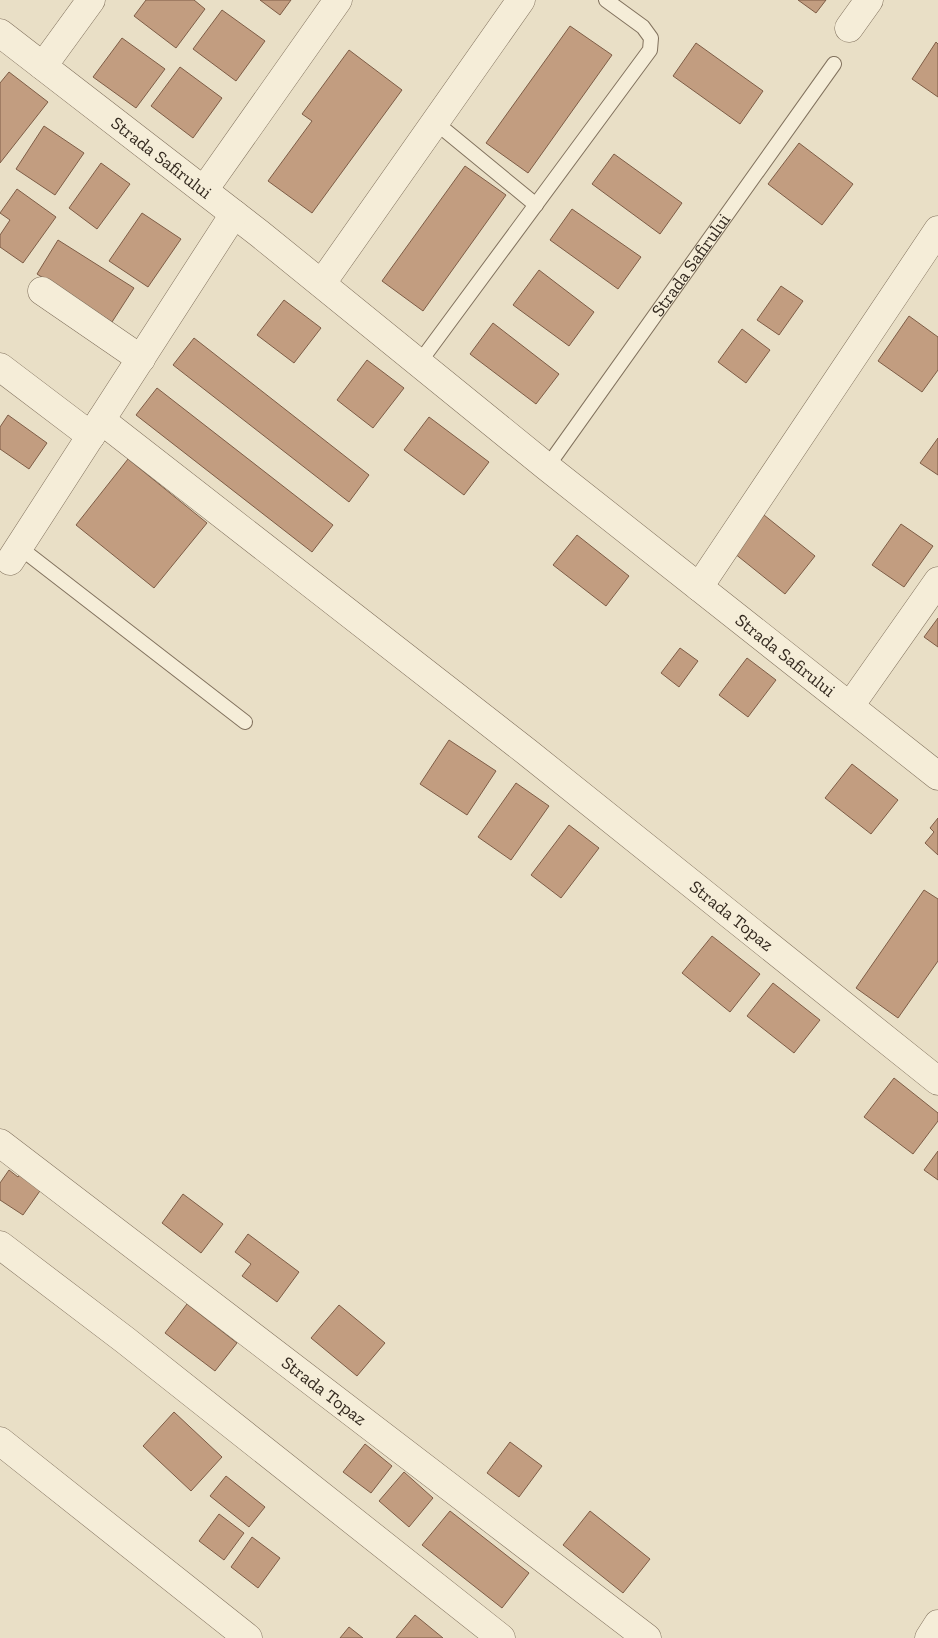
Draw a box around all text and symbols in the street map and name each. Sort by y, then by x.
street label: Strada Safirului [107,112,216,204]
street label: Strada Safirului [647,209,735,321]
street label: Strada Safirului [731,609,840,702]
street label: Strada Topaz [685,875,778,956]
street label: Strada Topaz [277,1351,371,1430]

